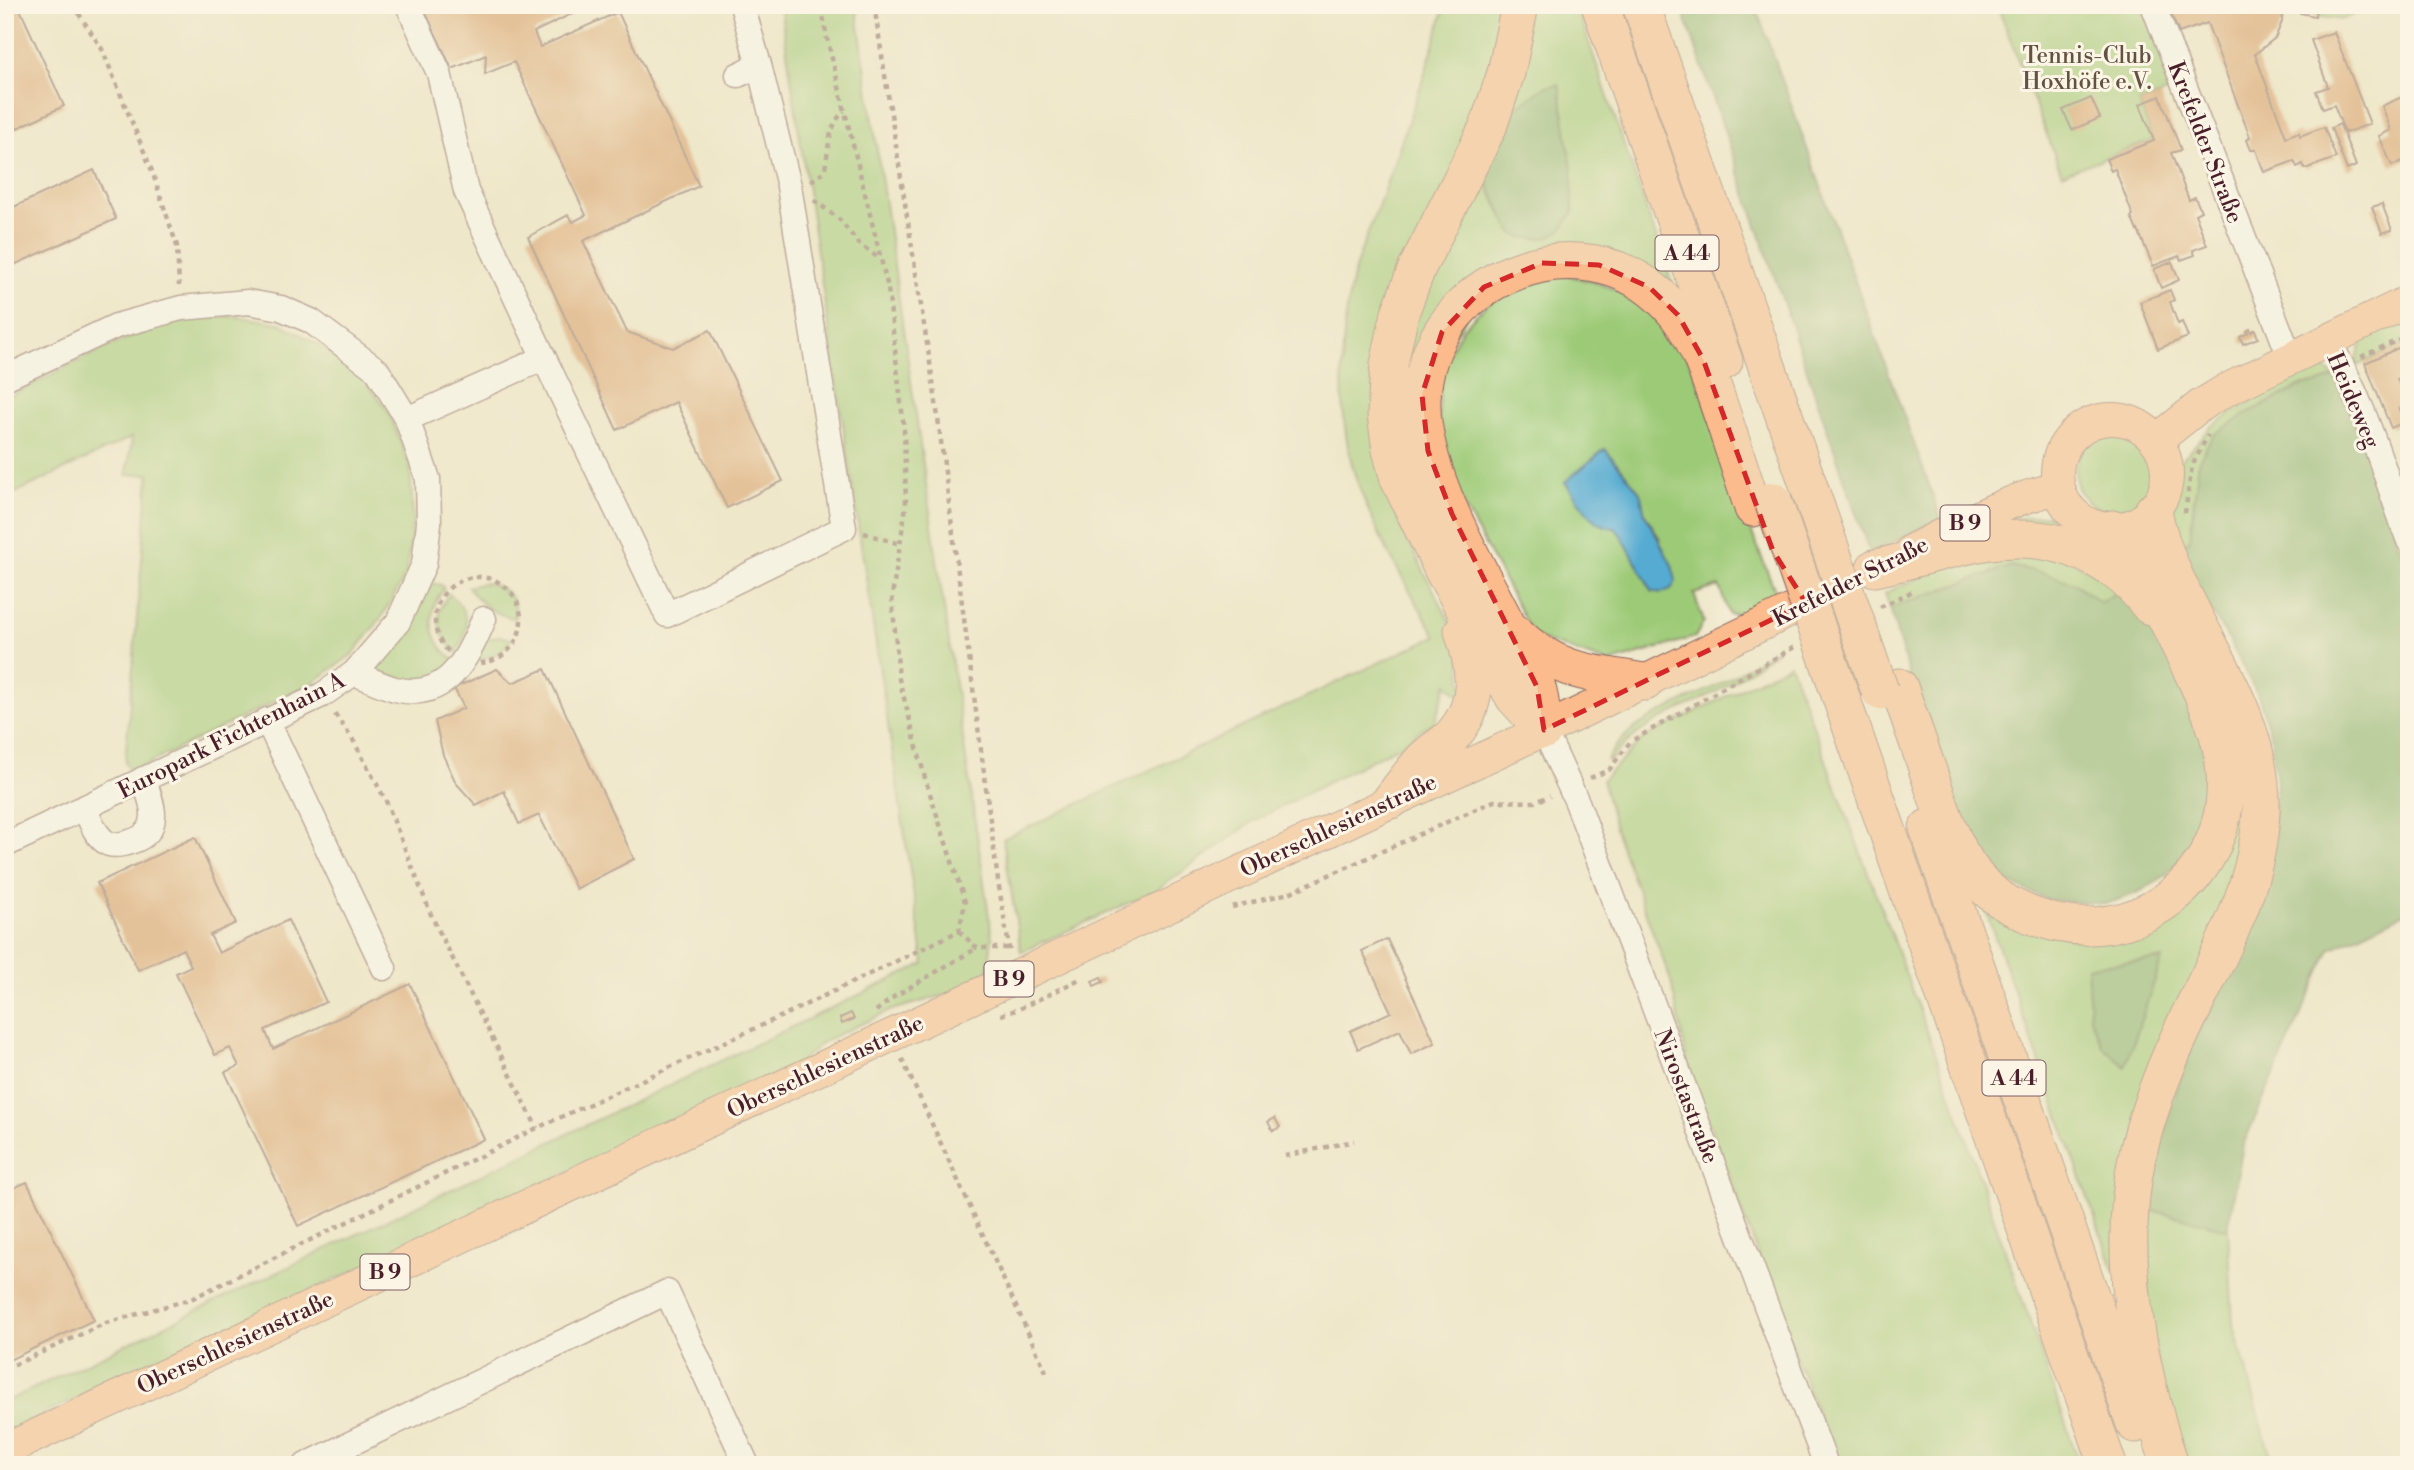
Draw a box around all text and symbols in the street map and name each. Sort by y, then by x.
park label: Tennis-Club Hoxhöfe e.V. [2022,42,2152,96]
street label: Krefelder Straße [2161,57,2249,227]
road number: A 44 [1656,236,1718,270]
street label: Heideweg [2320,348,2386,453]
road number: B 9 [1940,505,1990,540]
street label: Krefelder Straße [1768,531,1933,633]
street label: Europark Fichtenhain A [113,666,351,805]
street label: Oberschlesienstraße [1236,768,1441,884]
road number: B 9 [984,962,1034,996]
street label: Oberschlesienstraße [723,1009,928,1125]
street label: Nirostastraße [1648,1025,1725,1168]
road number: A 44 [1982,1060,2046,1096]
road number: B 9 [360,1254,410,1290]
street label: Oberschlesienstraße [133,1285,338,1401]

